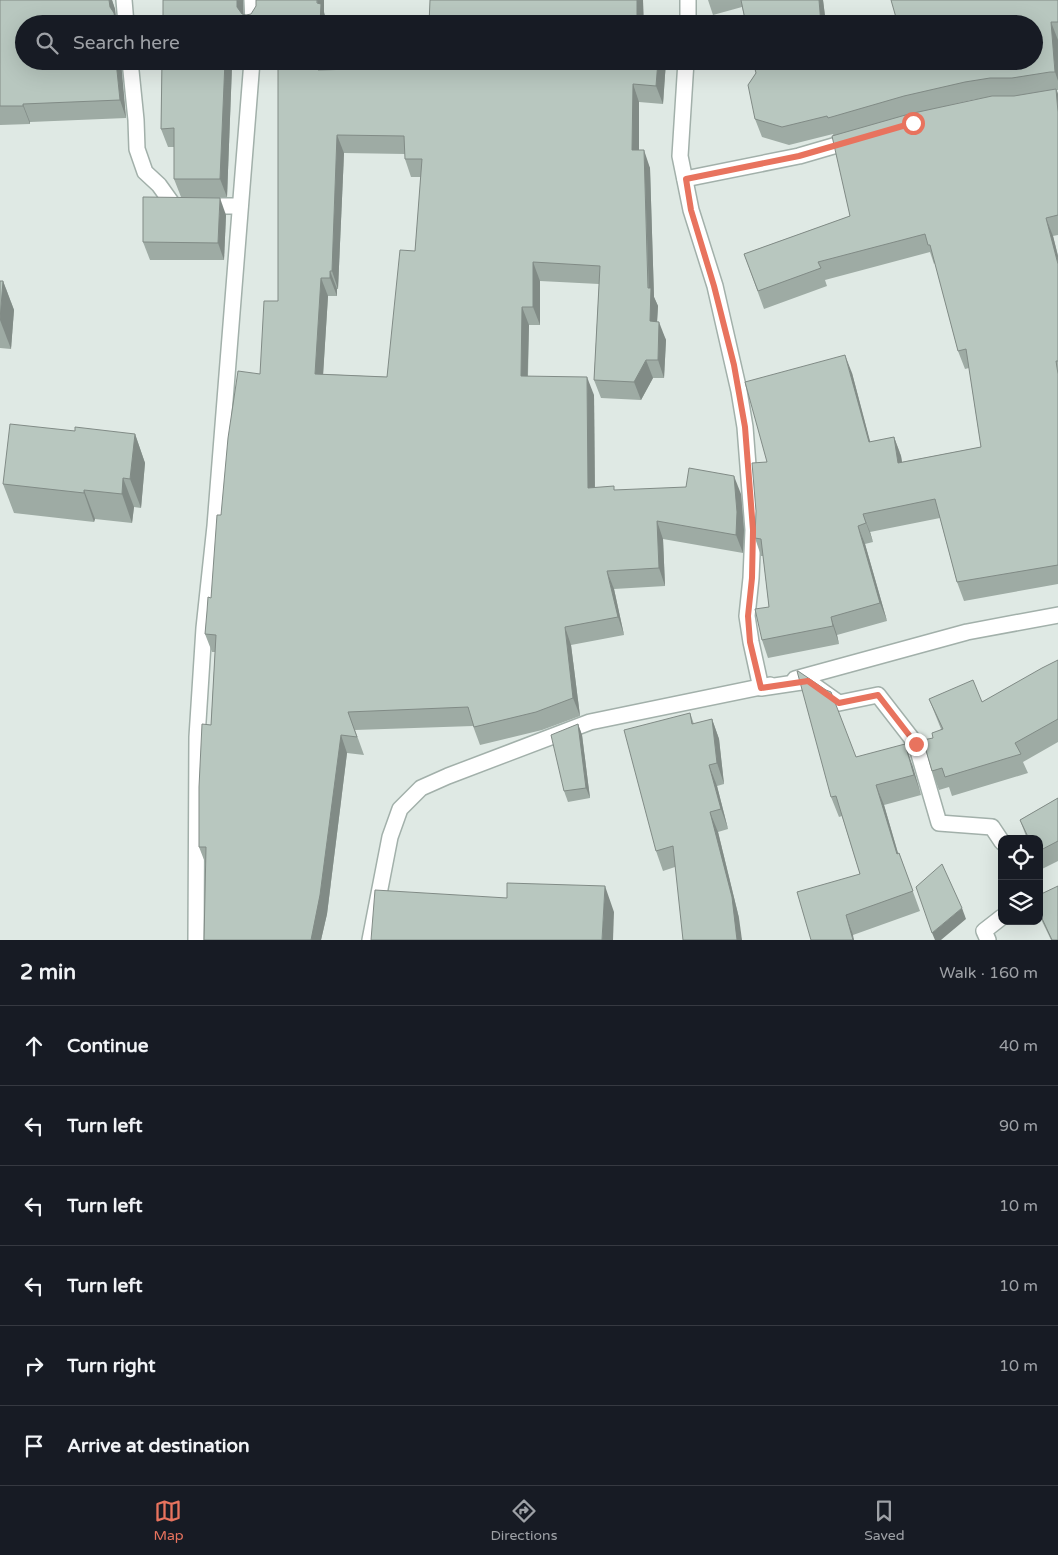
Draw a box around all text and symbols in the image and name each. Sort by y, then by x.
search box [15,15,1043,70]
icon: search [33,29,61,57]
text: Search here [73,32,180,54]
route start [902,112,925,135]
route end [905,733,928,756]
map controls [998,835,1043,925]
button: locate [998,835,1043,880]
button: layers [998,880,1043,925]
text: 2 min [20,960,76,985]
text: Walk · 160 m [939,963,1038,983]
icon: ahead [20,1032,48,1060]
text: Continue [67,1035,149,1057]
text: 40 m [999,1036,1038,1056]
icon: left [20,1112,48,1140]
text: Turn left [67,1115,143,1137]
text: 90 m [999,1116,1038,1136]
icon: left [20,1192,48,1220]
text: Turn left [67,1195,143,1217]
text: 10 m [999,1196,1038,1216]
icon: left [20,1272,48,1300]
text: Turn left [67,1275,143,1297]
text: 10 m [999,1276,1038,1296]
icon: right [20,1352,48,1380]
text: Turn right [67,1355,155,1377]
text: 10 m [999,1356,1038,1376]
icon: arrive [20,1432,48,1460]
text: Arrive at destination [67,1435,250,1457]
tab: Map [153,1497,184,1544]
tab: Directions [490,1497,557,1544]
tab: Saved [864,1497,905,1544]

